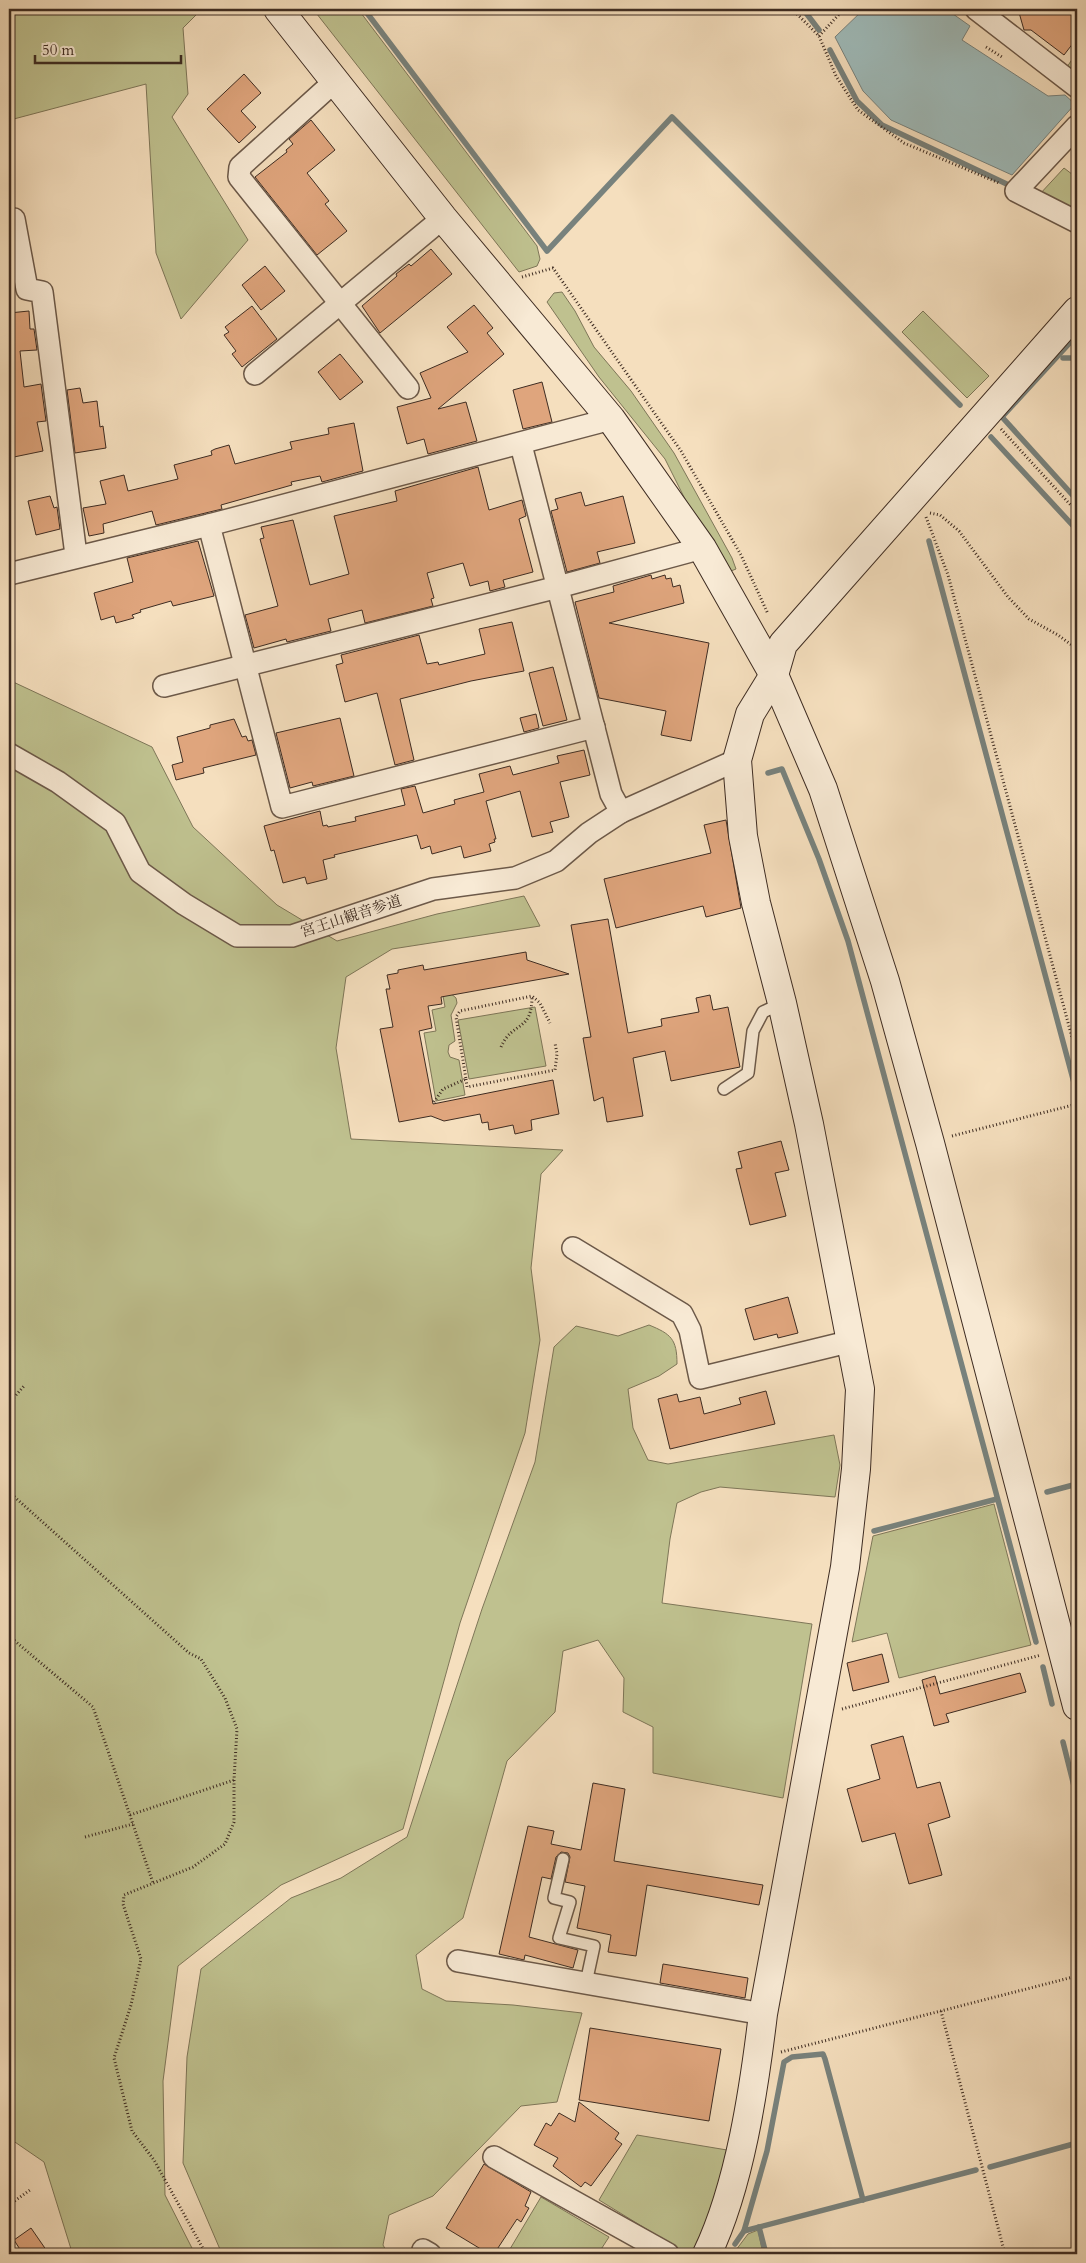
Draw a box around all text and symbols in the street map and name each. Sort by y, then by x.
scale bar [35,32,181,64]
text: 50 m [42,40,74,60]
street label: 宮王山観音参道 [298,890,404,942]

